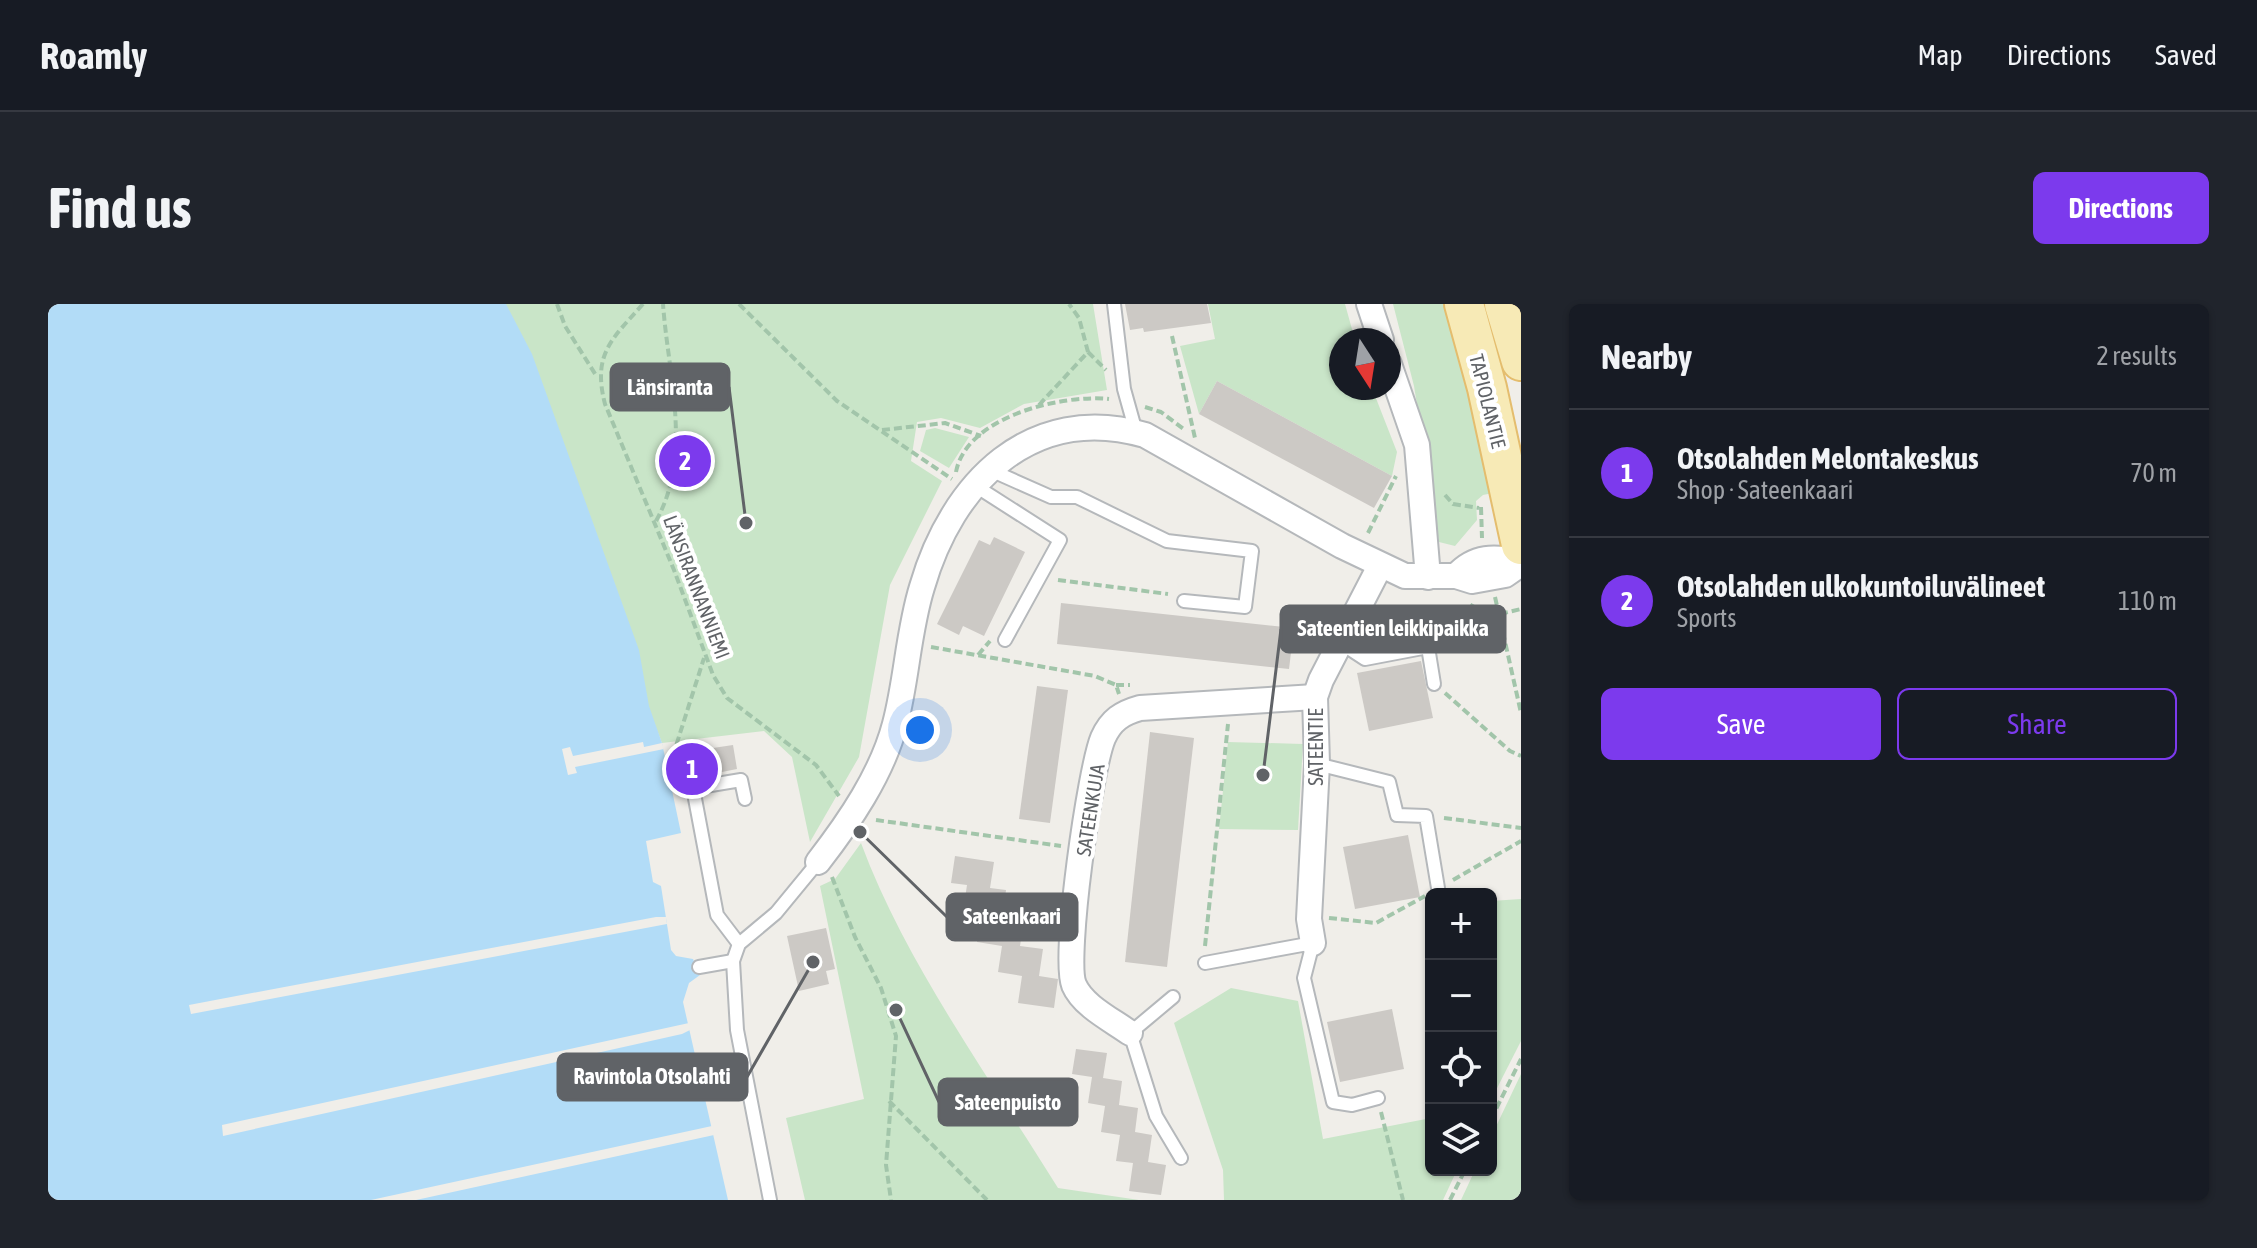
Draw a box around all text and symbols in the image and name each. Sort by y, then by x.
text: Roamly [40,34,147,77]
text: Map [1918,39,1963,71]
text: Directions [2007,39,2111,71]
text: Saved [2155,39,2217,71]
button: Directions [2033,172,2209,244]
text: Find us [48,176,192,240]
north arrow [1329,328,1401,400]
text: Nearby [1601,337,1692,376]
text: 2 results [2096,341,2177,371]
street label: TAPIOLANTIE [1465,352,1511,451]
callout: Länsiranta [611,364,729,410]
text: Länsiranta [627,374,713,400]
pin: 2 [659,431,711,491]
text: Otsolahden Melontakeskus [1677,441,1979,475]
text: 1 [1621,458,1633,488]
text: 70 m [2130,458,2177,488]
text: Shop · Sateenkaari [1677,475,1853,505]
street label: LÄNSIRANNANNIEMI [659,512,735,662]
text: Otsolahden ulkokuntoiluvälineet [1677,569,2045,603]
text: 2 [1621,586,1633,616]
text: 110 m [2118,586,2177,616]
text: Sports [1677,603,1737,633]
callout: Sateentien leikkipaikka [1281,606,1505,652]
text: Sateentien leikkipaikka [1297,615,1489,641]
button: Save [1601,688,1881,760]
button: Share [1897,688,2177,760]
street label: SATEENTIE [1304,708,1327,786]
your location [900,710,940,750]
pin: 1 [666,739,718,799]
street label: SATEENKUJA [1071,762,1109,858]
map controls [1425,888,1497,1176]
button: + [1425,888,1497,960]
callout: Sateenkaari [947,894,1077,940]
text: Sateenkaari [963,903,1061,929]
button: − [1425,960,1497,1032]
button: locate [1425,1032,1497,1104]
callout: Ravintola Otsolahti [558,1054,747,1100]
text: Ravintola Otsolahti [574,1063,730,1089]
callout: Sateenpuisto [939,1079,1077,1125]
text: Sateenpuisto [955,1089,1061,1115]
button: layers [1425,1104,1497,1176]

